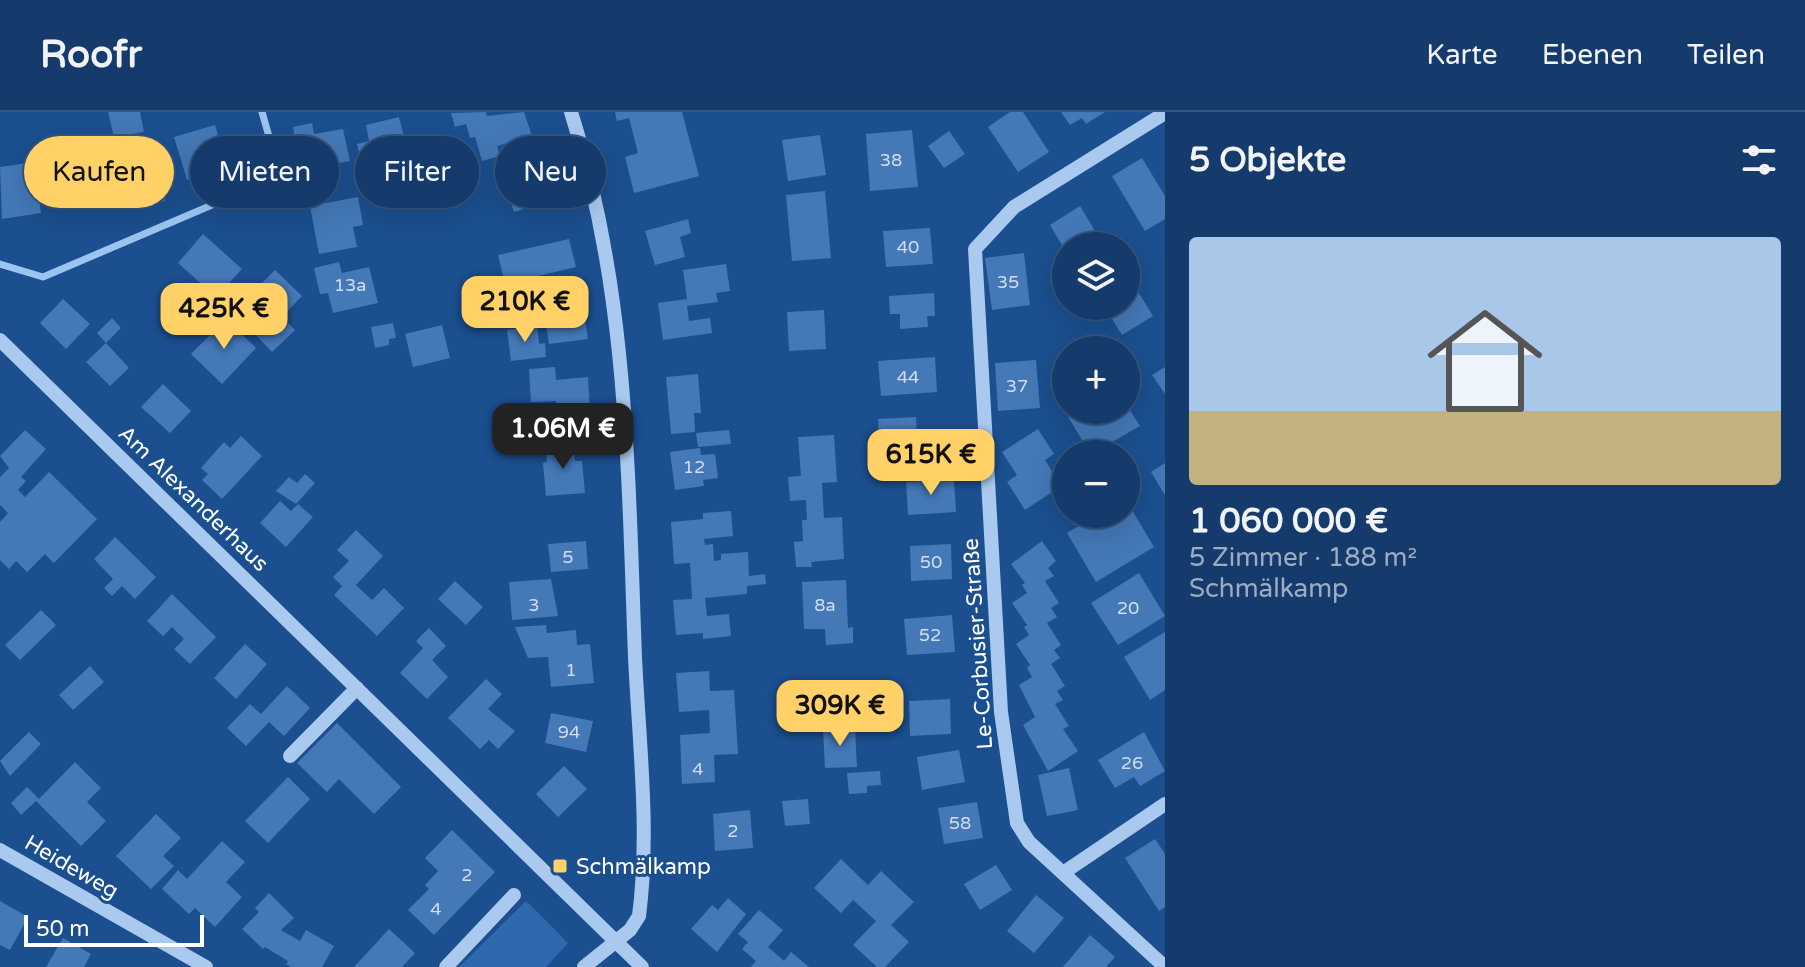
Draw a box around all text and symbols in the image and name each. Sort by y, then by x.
text: Roofr [40,32,142,78]
text: Karte [1426,38,1498,72]
text: Ebenen [1542,38,1643,72]
text: Teilen [1687,38,1765,72]
chip: Kaufen [24,136,174,208]
chip: Mieten [190,136,339,208]
chip: Filter [355,136,479,208]
chip: Neu [495,136,606,208]
icon: filters [1737,138,1781,182]
text: 5 Objekte [1189,140,1346,181]
house number: 38 [880,149,902,171]
map controls [1052,232,1140,528]
button: layers [1052,232,1140,320]
house number: 40 [897,236,919,258]
house number: 35 [997,271,1019,293]
house number: 13a [334,274,366,296]
pin: 210K € [460,276,590,344]
pin: 425K € [159,283,289,351]
text: 210K € [480,286,570,317]
icon: home [1413,289,1557,433]
text: 425K € [179,293,269,324]
button: + [1052,336,1140,424]
house number: 44 [897,366,919,388]
house number: 37 [1006,375,1028,397]
pin: 1.06M € [489,403,637,471]
text: 1.06M € [510,413,616,444]
street label: Am Alexanderhaus [113,420,274,577]
pin: 615K € [866,429,996,497]
text: 615K € [886,439,976,470]
button: − [1052,440,1140,528]
house number: 12 [683,456,705,478]
text: 1 060 000 € [1189,501,1388,542]
street label: Le-Corbusier-Straße [958,537,998,750]
text: 5 Zimmer · 188 m² [1189,542,1417,573]
house number: 5 [562,546,574,568]
house number: 50 [920,551,942,573]
text: Schmälkamp [1189,573,1348,604]
house number: 3 [528,594,540,616]
house number: 8a [814,594,836,616]
house number: 20 [1117,597,1139,619]
house number: 52 [919,624,941,646]
house number: 1 [565,659,577,681]
pin: 309K € [775,680,905,748]
text: 309K € [795,690,885,721]
house number: 94 [558,721,580,743]
house number: 26 [1121,752,1143,774]
house number: 4 [692,758,704,780]
house number: 58 [949,812,971,834]
house number: 2 [727,820,739,842]
street label: Heideweg [20,830,123,904]
place label: Schmälkamp [576,854,711,880]
marker: Schmälkamp [551,857,569,875]
house number: 2 [461,864,473,886]
house number: 4 [430,898,442,920]
scale bar [24,911,204,947]
text: 50 m [36,916,90,942]

